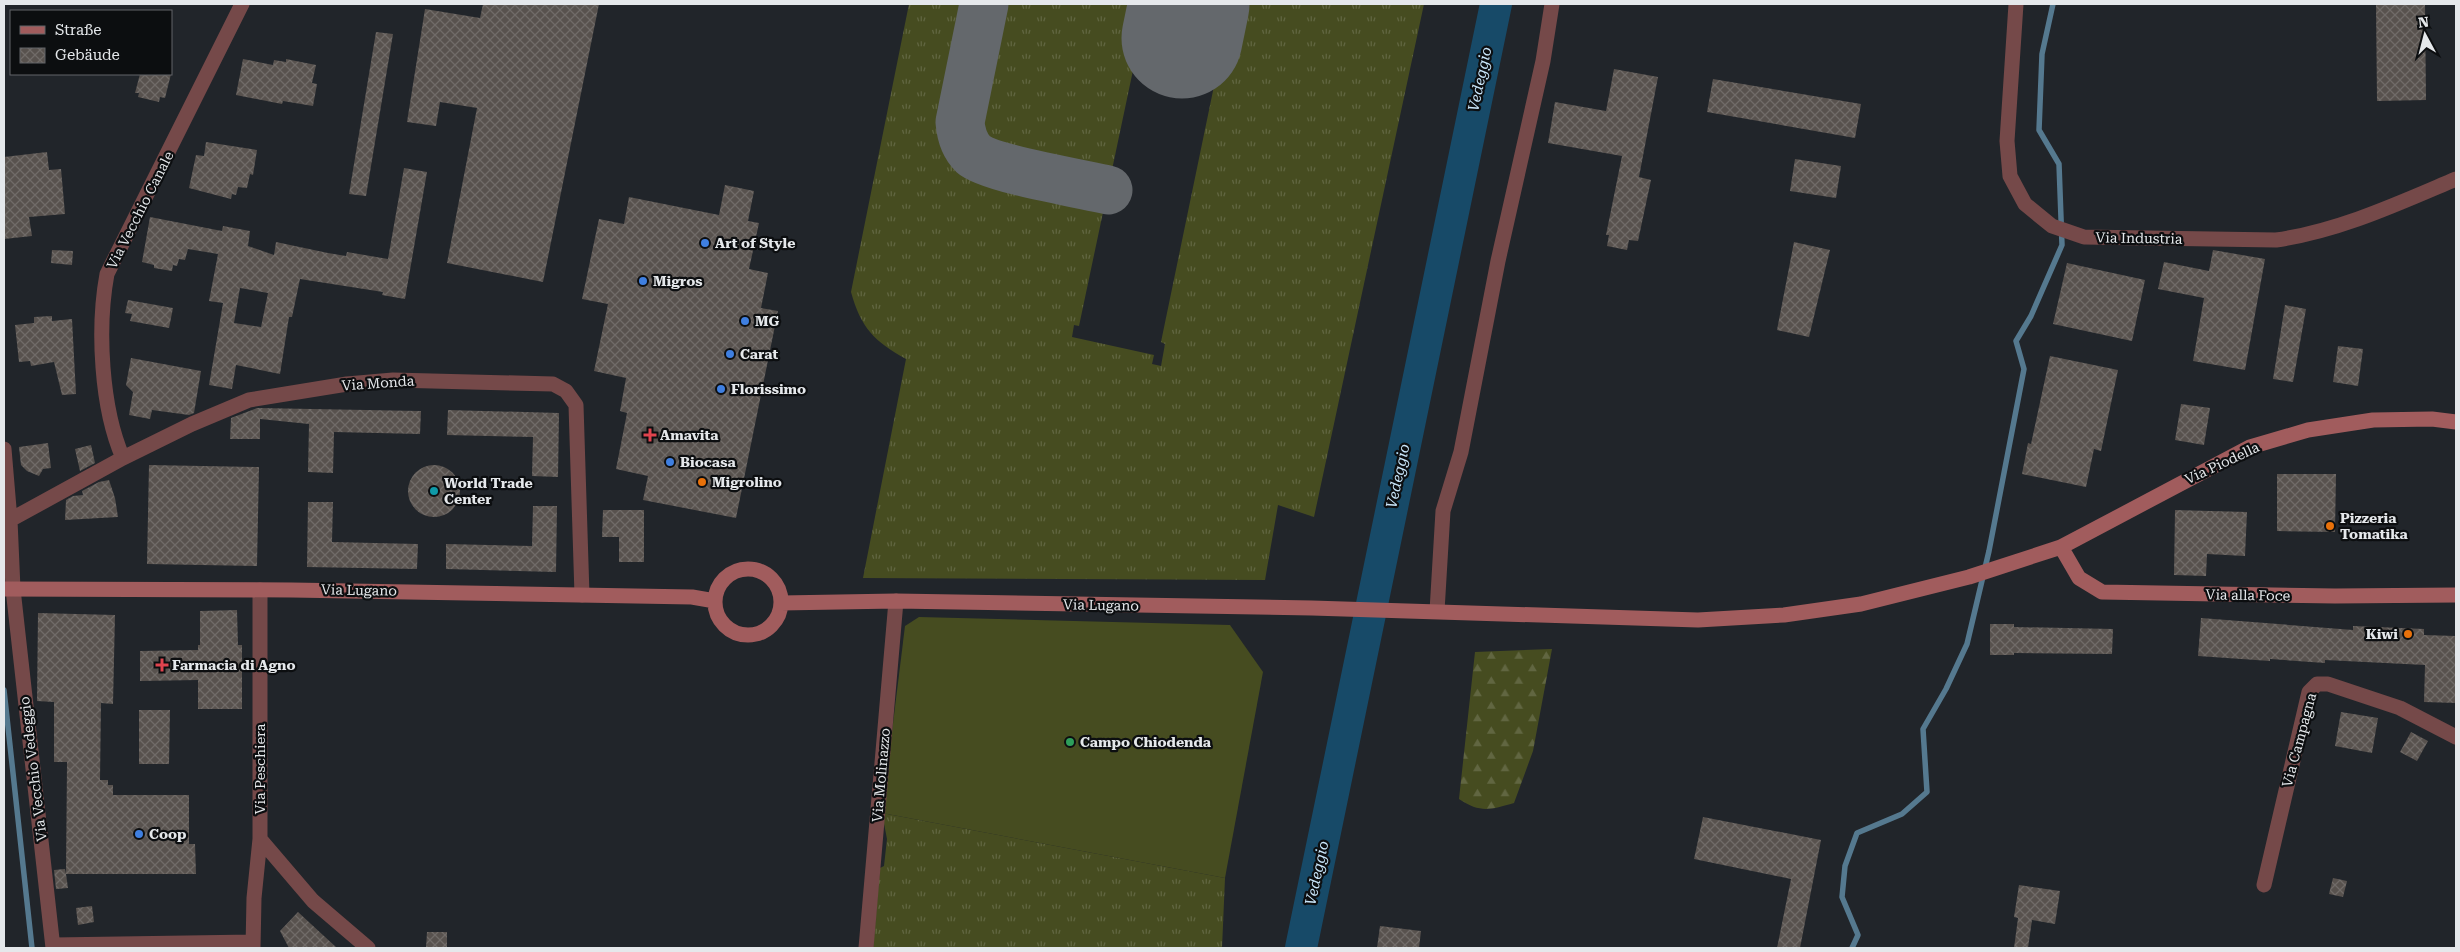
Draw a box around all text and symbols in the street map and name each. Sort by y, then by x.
legend [10,10,172,75]
north arrow [2400,10,2450,60]
text: N [2417,13,2430,31]
text: Straße [55,21,102,39]
water label: Vedeggio [1464,45,1496,113]
text: Gebäude [55,46,120,64]
street label: Via Vecchio Canale [103,148,177,271]
street label: Via Industria [2095,229,2183,247]
place label: Art of Style [715,235,795,251]
marker: Art of Style [699,237,711,249]
place label: Migros [653,273,702,289]
marker: Migros [637,275,649,287]
place label: MG [755,313,780,329]
marker: MG [739,315,751,327]
place label: Carat [740,346,778,362]
marker: Carat [724,348,736,360]
street label: Via Monda [341,372,415,394]
place label: Florissimo [731,381,806,397]
marker: Florissimo [715,383,727,395]
place label: Amavita [660,427,719,443]
marker: Amavita [644,429,656,441]
street label: Via Piodella [2182,439,2262,487]
water label: Vedeggio [1382,442,1414,510]
place label: Biocasa [680,454,736,470]
marker: Biocasa [664,456,676,468]
place label: Migrolino [712,474,782,490]
place label: World Trade Center [444,475,533,507]
marker: Migrolino [696,476,708,488]
marker: World Trade Center [428,485,440,497]
place label: Pizzeria Tomatika [2340,510,2409,542]
marker: Pizzeria Tomatika [2324,520,2336,532]
street label: Via Lugano [321,581,397,599]
street label: Via alla Foce [2206,586,2291,604]
street label: Via Lugano [1063,596,1139,614]
place label: Kiwi [2366,626,2398,642]
marker: Kiwi [2402,628,2414,640]
place label: Farmacia di Agno [172,657,295,673]
marker: Farmacia di Agno [156,659,168,671]
street label: Via Campagna [2279,691,2319,789]
street label: Via Vecchio Vedeggio [16,696,50,842]
street label: Via Peschiera [252,723,268,814]
street label: Via Molinazzo [869,727,893,823]
place label: Campo Chiodenda [1080,734,1212,750]
marker: Campo Chiodenda [1064,736,1076,748]
place label: Coop [149,826,186,842]
marker: Coop [133,828,145,840]
water label: Vedeggio [1301,839,1333,907]

